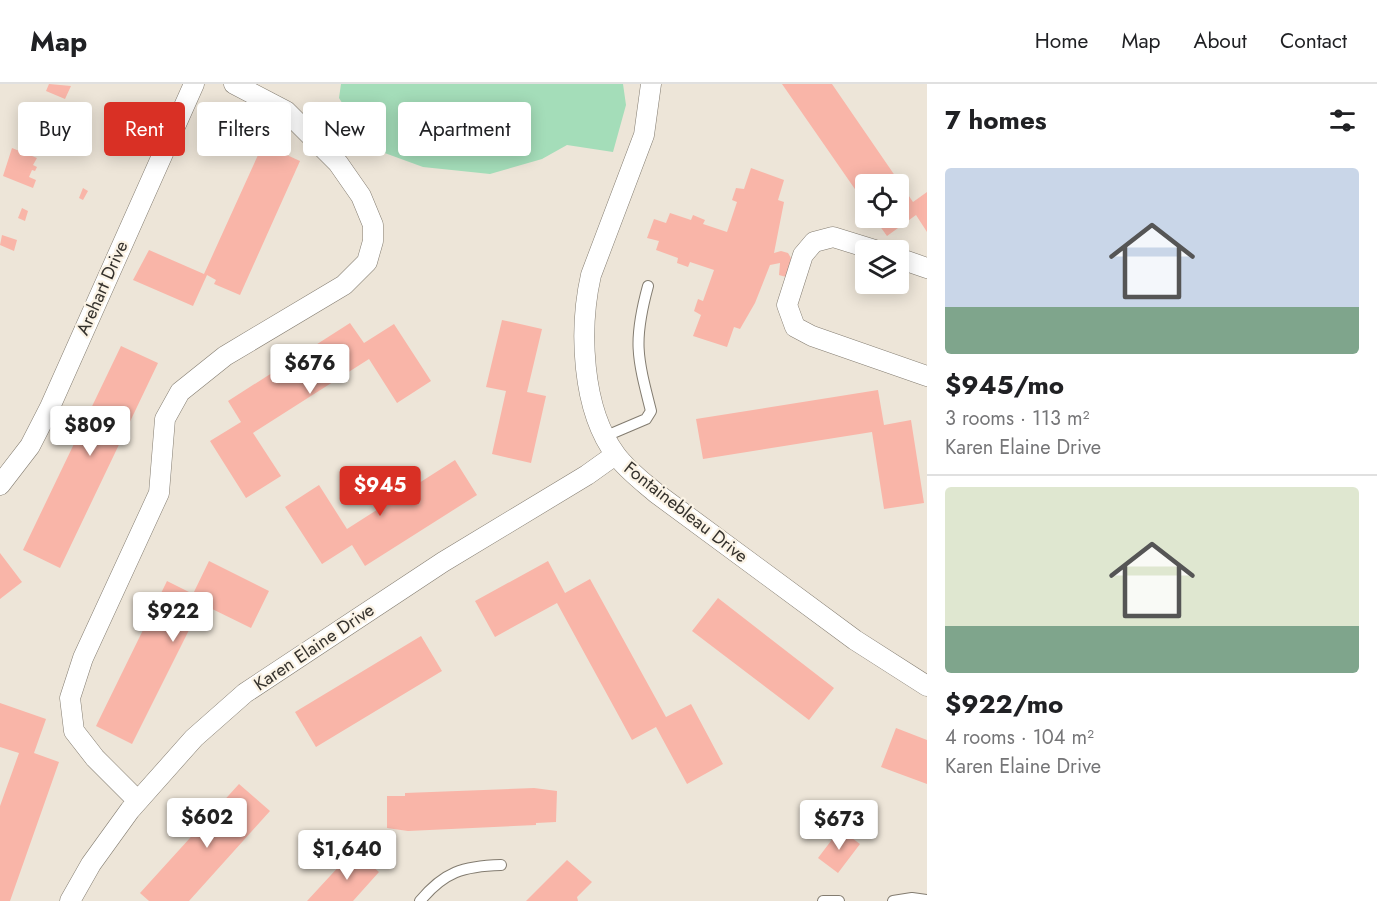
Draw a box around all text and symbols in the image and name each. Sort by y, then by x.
text: Map [30,21,87,62]
text: Home [1035,26,1088,56]
text: Map [1121,26,1161,56]
text: About [1194,26,1247,56]
text: Contact [1280,26,1347,56]
text: 7 homes [945,101,1047,139]
chip: Buy [18,102,92,156]
chip: Rent [104,102,185,156]
chip: Filters [197,102,291,156]
chip: New [303,102,386,156]
chip: Apartment [398,102,531,156]
icon: filters [1326,104,1359,137]
map controls [855,174,909,294]
button: locate [855,174,909,228]
icon: home [1098,207,1206,315]
street label: Arehart Drive [70,237,134,339]
button: layers [855,240,909,294]
pin: $676 [274,344,346,395]
text: $676 [284,349,336,378]
text: $945/mo [945,366,1064,404]
text: 3 rooms · 113 m² [945,404,1089,433]
pin: $809 [54,406,126,457]
text: $809 [64,411,116,440]
text: Karen Elaine Drive [945,433,1101,462]
street label: Fontainebleau Drive [618,455,754,569]
pin: $945 [344,466,416,517]
text: $945 [354,471,406,500]
icon: home [1098,526,1206,634]
pin: $922 [137,592,209,643]
text: $922 [147,597,199,626]
street label: Karen Elaine Drive [249,597,379,697]
text: $922/mo [945,685,1063,723]
text: 4 rooms · 104 m² [945,723,1094,752]
text: Karen Elaine Drive [945,752,1101,781]
pin: $602 [171,798,243,849]
pin: $673 [803,800,875,851]
text: $602 [181,803,233,832]
text: $673 [814,805,864,834]
pin: $1,640 [298,830,396,881]
text: $1,640 [312,835,382,864]

